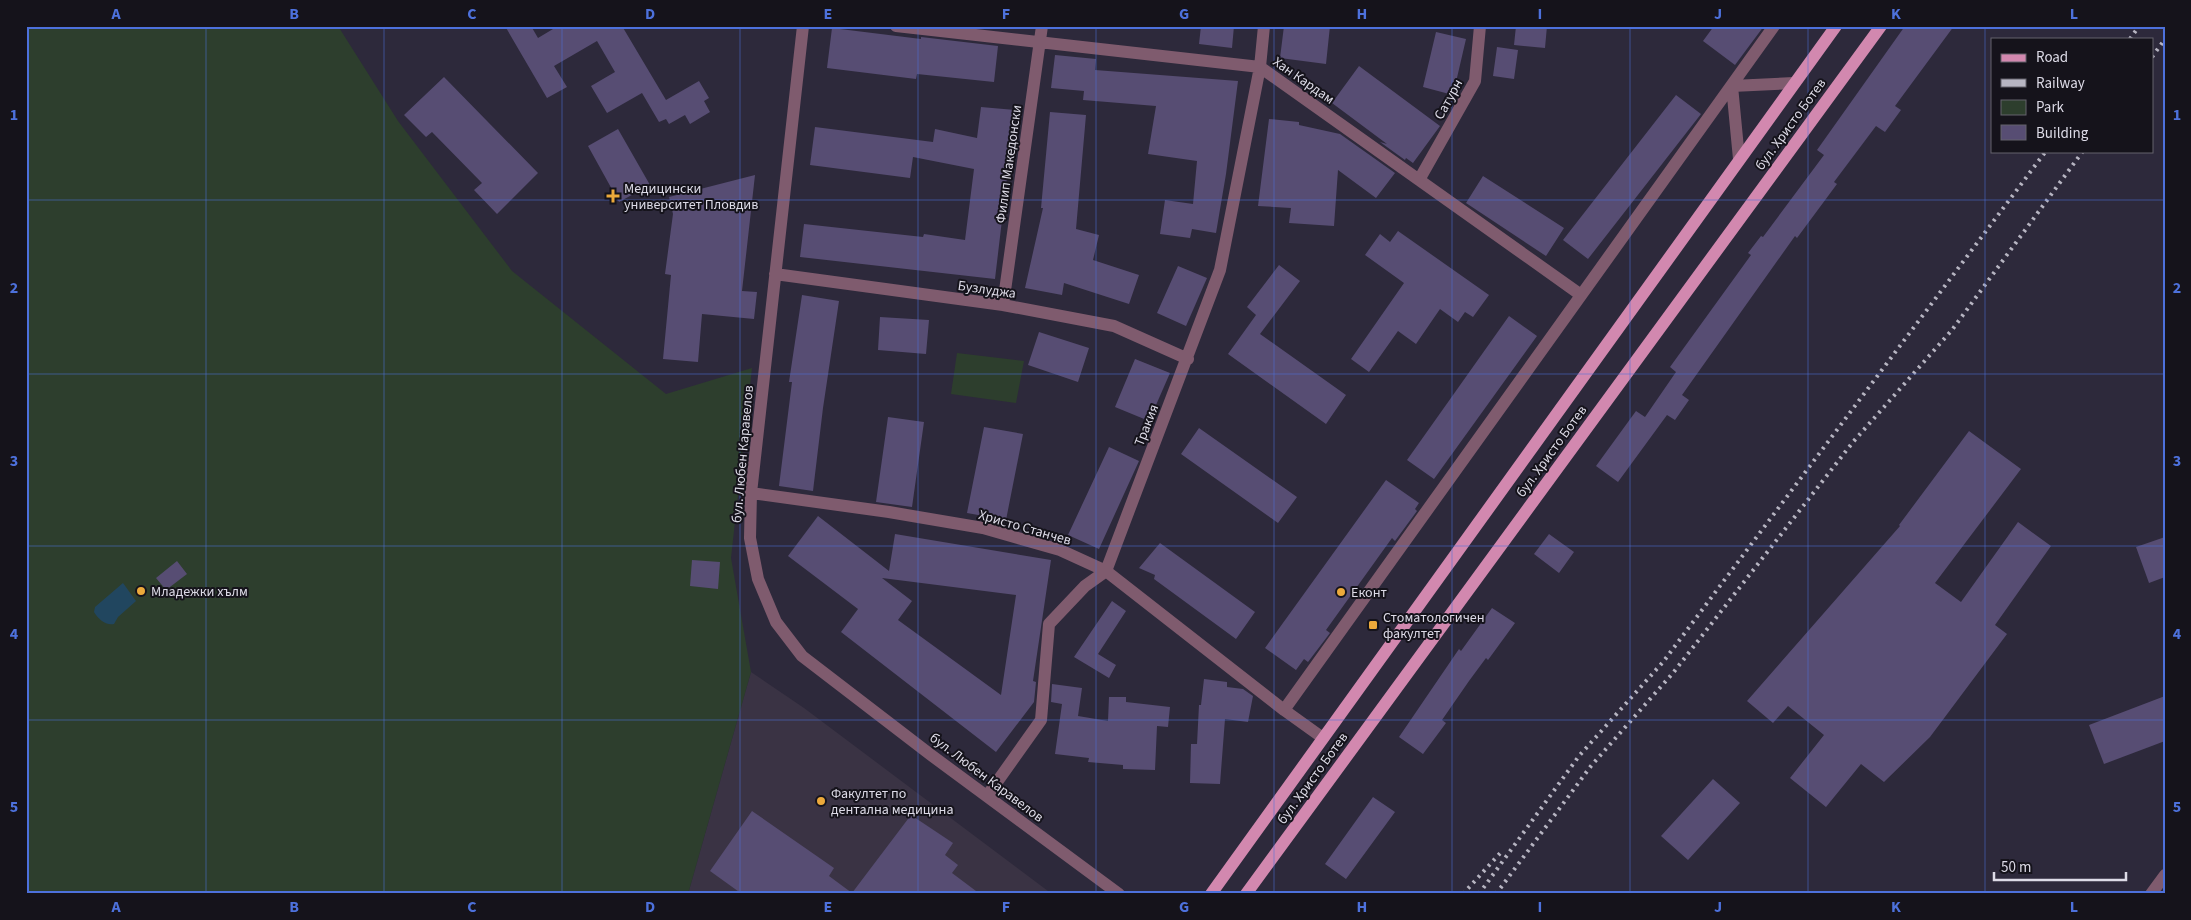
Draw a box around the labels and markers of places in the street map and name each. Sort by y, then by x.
place label: Медицински университет Пловдив [624,179,758,215]
marker: Медицински университет Пловдив [606,189,620,203]
place label: Младежки хълм [151,582,248,602]
place label: Еконт [1351,583,1388,603]
marker: Младежки хълм [135,585,147,597]
marker: Еконт [1335,586,1347,598]
place label: Стоматологичен факултет [1383,608,1485,644]
marker: Стоматологичен факултет [1367,619,1379,631]
place label: Факултет по дентална медицина [831,784,953,820]
marker: Факултет по дентална медицина [815,795,827,807]

